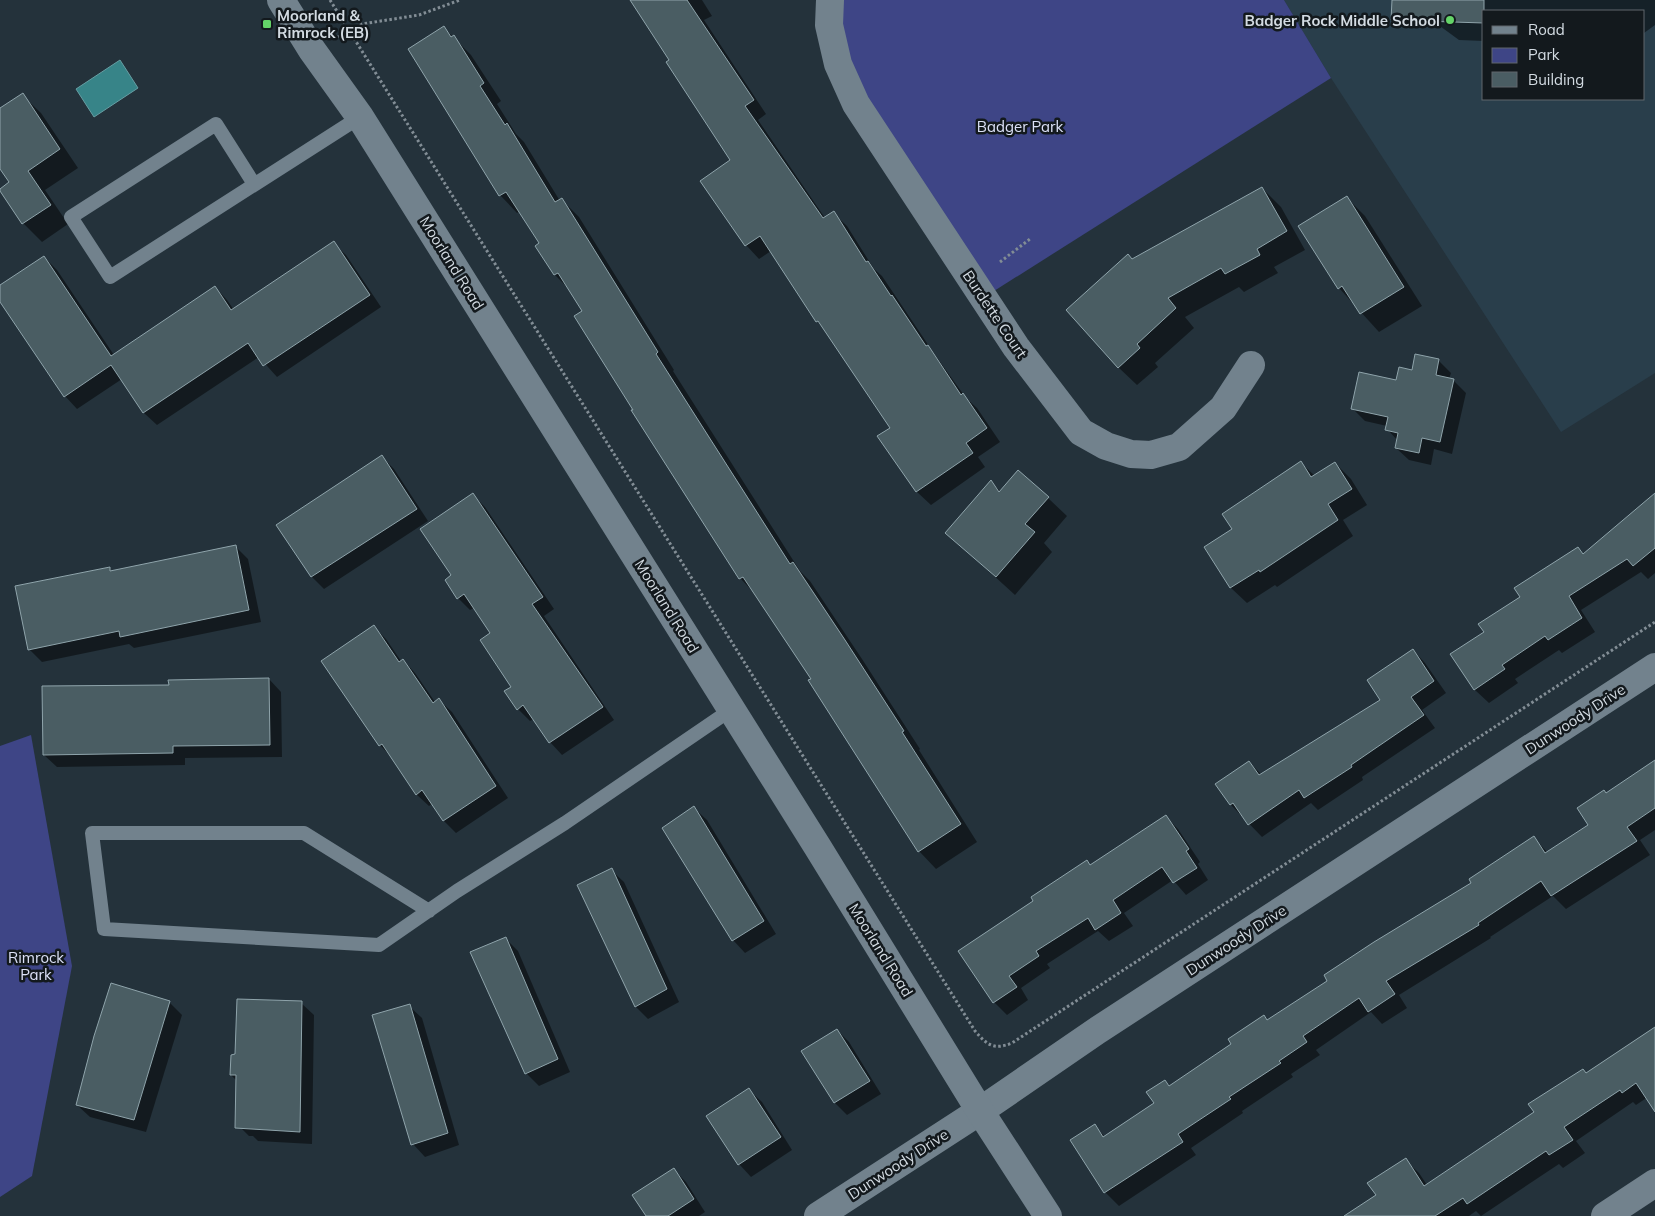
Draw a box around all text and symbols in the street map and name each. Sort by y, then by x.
place label: Moorland & Rimrock (EB) [277,6,370,42]
legend [1482,10,1645,100]
place label: Badger Rock Middle School [1245,11,1440,30]
marker: Badger Rock Middle School [1444,14,1456,26]
marker: Moorland & Rimrock (EB) [261,18,273,30]
text: Road [1528,20,1565,39]
text: Park [1528,45,1560,64]
text: Building [1528,70,1584,89]
park label: Badger Park [977,117,1063,136]
street label: Moorland Road [416,213,488,313]
street label: Burdette Court [959,267,1031,361]
street label: Moorland Road [631,556,703,656]
street label: Dunwoody Drive [1521,680,1629,758]
street label: Moorland Road [845,900,917,1000]
street label: Dunwoody Drive [1182,901,1290,979]
park label: Rimrock Park [8,948,64,984]
street label: Dunwoody Drive [844,1125,952,1203]

